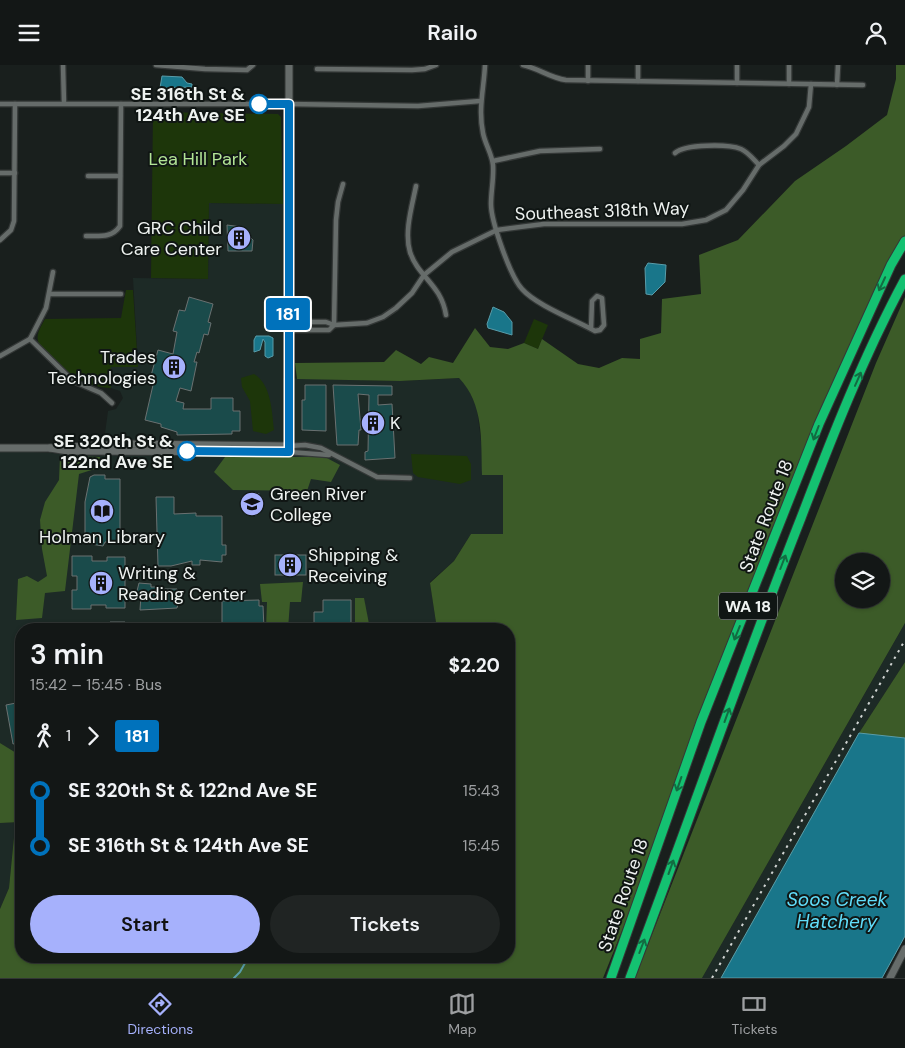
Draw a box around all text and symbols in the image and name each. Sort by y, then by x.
text: Railo [427,18,478,47]
icon: menu [15,19,43,47]
icon: person [862,19,890,47]
place label: SE 316th St & 124th Ave SE [131,82,245,127]
marker: SE 316th St & 124th Ave SE [249,94,269,114]
park label: Lea Hill Park [149,147,247,171]
street label: Southeast 318th Way [514,196,690,226]
place label: GRC Child Care Center [121,216,222,261]
building icon: GRC Child Care Center [226,225,252,251]
one-way arrow [877,276,886,291]
line badge: 181 [259,298,317,330]
text: 181 [276,302,300,326]
place label: Trades Technologies [48,345,156,390]
building icon: Trades Technologies [161,354,187,380]
one-way arrow [853,372,863,387]
building icon: K [360,410,386,436]
place label: K [390,411,401,435]
one-way arrow [811,425,820,440]
place label: SE 320th St & 122nd Ave SE [53,429,173,474]
marker: SE 320th St & 122nd Ave SE [177,441,197,461]
street label: State Route 18 [734,456,798,576]
place label: Green River College [270,482,367,527]
school or university icon: Green River College [239,491,265,517]
library icon: Holman Library [89,498,115,524]
place label: Holman Library [39,525,165,549]
place label: Shipping & Receiving [308,543,398,588]
building icon: Shipping & Receiving [277,552,303,578]
map controls [835,553,890,608]
button: layers [835,553,890,608]
one-way arrow [779,555,788,570]
place label: Writing & Reading Center [118,561,246,606]
building icon: Writing & Reading Center [88,570,114,596]
road number: WA 18 [719,593,777,619]
one-way arrow [732,625,741,640]
text: 3 min [30,636,104,673]
text: $2.20 [449,653,500,678]
text: 15:42 – 15:45 · Bus [30,674,162,695]
one-way arrow [723,707,732,723]
icon: walk [30,722,58,750]
icon: forward [79,722,107,750]
text: 181 [125,724,149,748]
text: 1 [66,725,71,746]
one-way arrow [674,776,683,792]
text: SE 320th St & 122nd Ave SE [68,778,317,803]
text: 15:43 [463,780,500,801]
text: SE 316th St & 124th Ave SE [68,833,309,858]
text: 15:45 [463,835,500,856]
street label: State Route 18 [592,835,654,955]
one-way arrow [667,860,676,876]
water label: Soos Creek Hatchery [787,887,888,934]
button: Start [30,895,260,953]
button: Tickets [270,895,500,953]
one-way arrow [638,938,647,954]
tab: Directions [127,990,193,1038]
tab: Map [448,990,477,1038]
tab: Tickets [731,990,777,1038]

